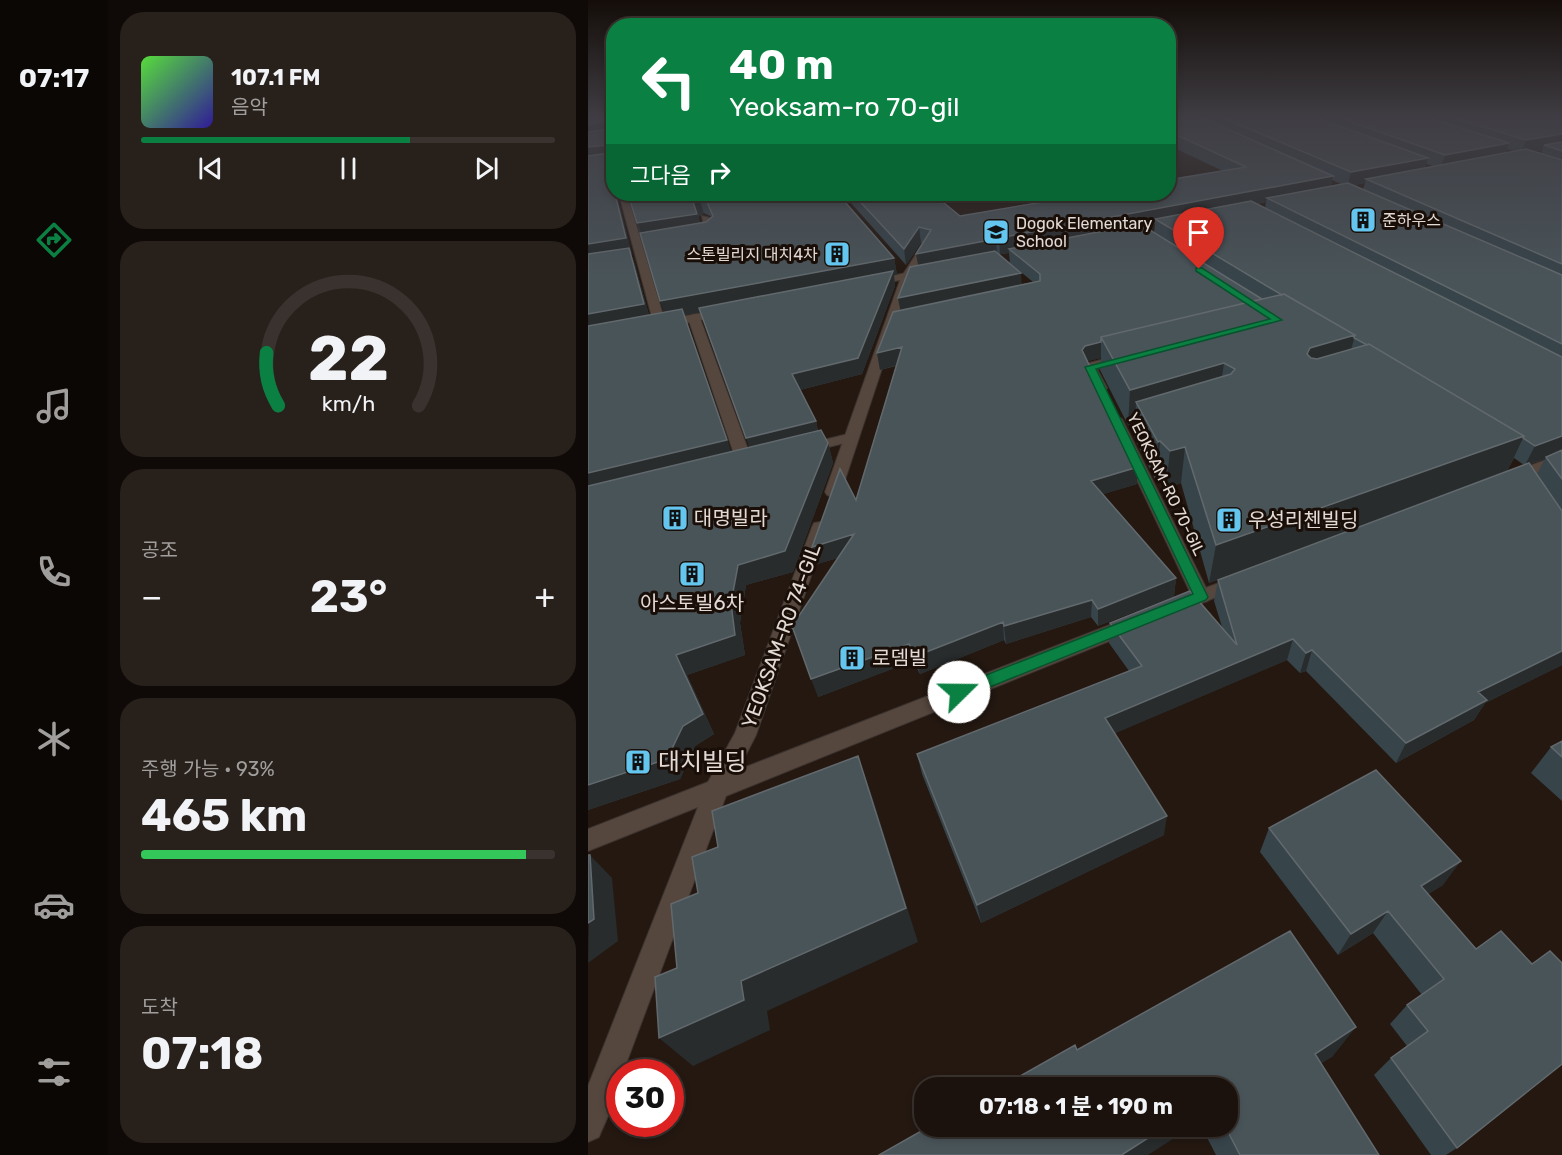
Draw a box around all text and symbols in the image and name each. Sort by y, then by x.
text: 40 m [729,40,834,90]
icon: left [630,42,708,120]
text: 07:17 [19,62,89,94]
text: 107.1 FM [231,64,321,91]
text: Yeoksam-ro 70-gil [729,91,960,123]
text: 음악 [231,95,268,119]
icon: previous [194,152,227,185]
icon: pause [332,152,365,185]
icon: next [470,152,503,185]
icon: right [703,156,736,189]
text: 그다음 [630,162,691,189]
building icon: 준하우스 [1348,205,1378,235]
pin [1173,207,1224,269]
place label: 준하우스 [1382,211,1441,230]
place label: Dogok Elementary School [1016,214,1152,251]
icon: arrive [1182,216,1215,249]
school or university icon: Dogok Elementary School [981,217,1011,247]
icon: directions [33,219,75,261]
building icon: 스톤빌리지 대치4차 [822,239,852,269]
place label: 스톤빌리지 대치4차 [686,245,818,264]
text: 22 [307,322,389,396]
icon: music [33,385,75,427]
text: km/h [321,391,375,416]
street label: YEOKSAM-RO 70-GIL [1123,410,1209,558]
building icon: 대명빌라 [660,503,690,533]
building icon: 우성리첸빌딩 [1214,505,1244,535]
place label: 대명빌라 [694,506,768,530]
place label: 우성리첸빌딩 [1248,508,1358,532]
text: 공조 [141,538,178,562]
street label: YEOKSAM-RO 74-GIL [736,540,826,732]
icon: phone [33,551,75,593]
building icon: 아스토빌6차 [677,559,707,589]
text: 23° [310,570,387,623]
text: − [141,577,162,616]
text: + [534,577,555,616]
place label: 아스토빌6차 [640,591,744,615]
building icon: 로뎀빌 [837,643,867,673]
place label: 로뎀빌 [872,646,927,670]
position arrow [927,660,991,724]
icon: climate [33,718,75,760]
building icon: 대치빌딩 [623,747,653,777]
place label: 대치빌딩 [658,748,746,776]
text: 주행 가능 · 93% [141,757,275,781]
text: 465 km [141,789,307,842]
icon: car [33,884,75,926]
text: 도착 [141,995,178,1019]
text: 07:18 [141,1027,263,1080]
icon: filters [33,1051,75,1093]
speed limit sign: 30 [606,1059,684,1137]
text: 07:18 · 1 분 · 190 m [979,1093,1173,1120]

